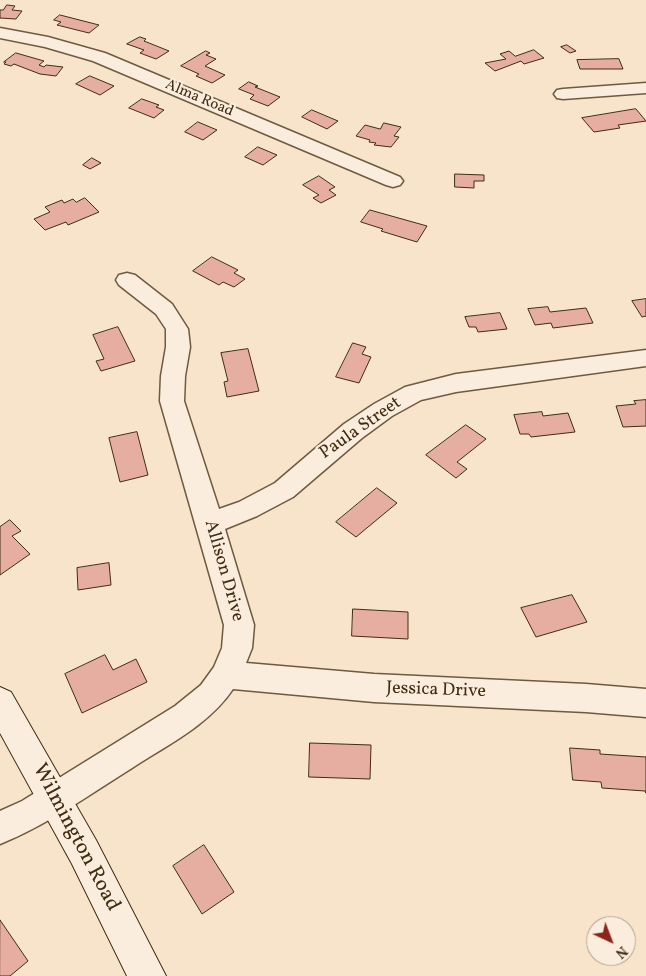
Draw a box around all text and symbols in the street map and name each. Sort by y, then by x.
street label: Alma Road [162,77,236,121]
street label: Paula Street [316,393,406,465]
street label: Allison Drive [198,518,248,624]
street label: Jessica Drive [386,678,486,704]
street label: Wilmington Road [25,760,125,916]
north arrow [586,916,636,966]
text: N [611,941,631,962]

